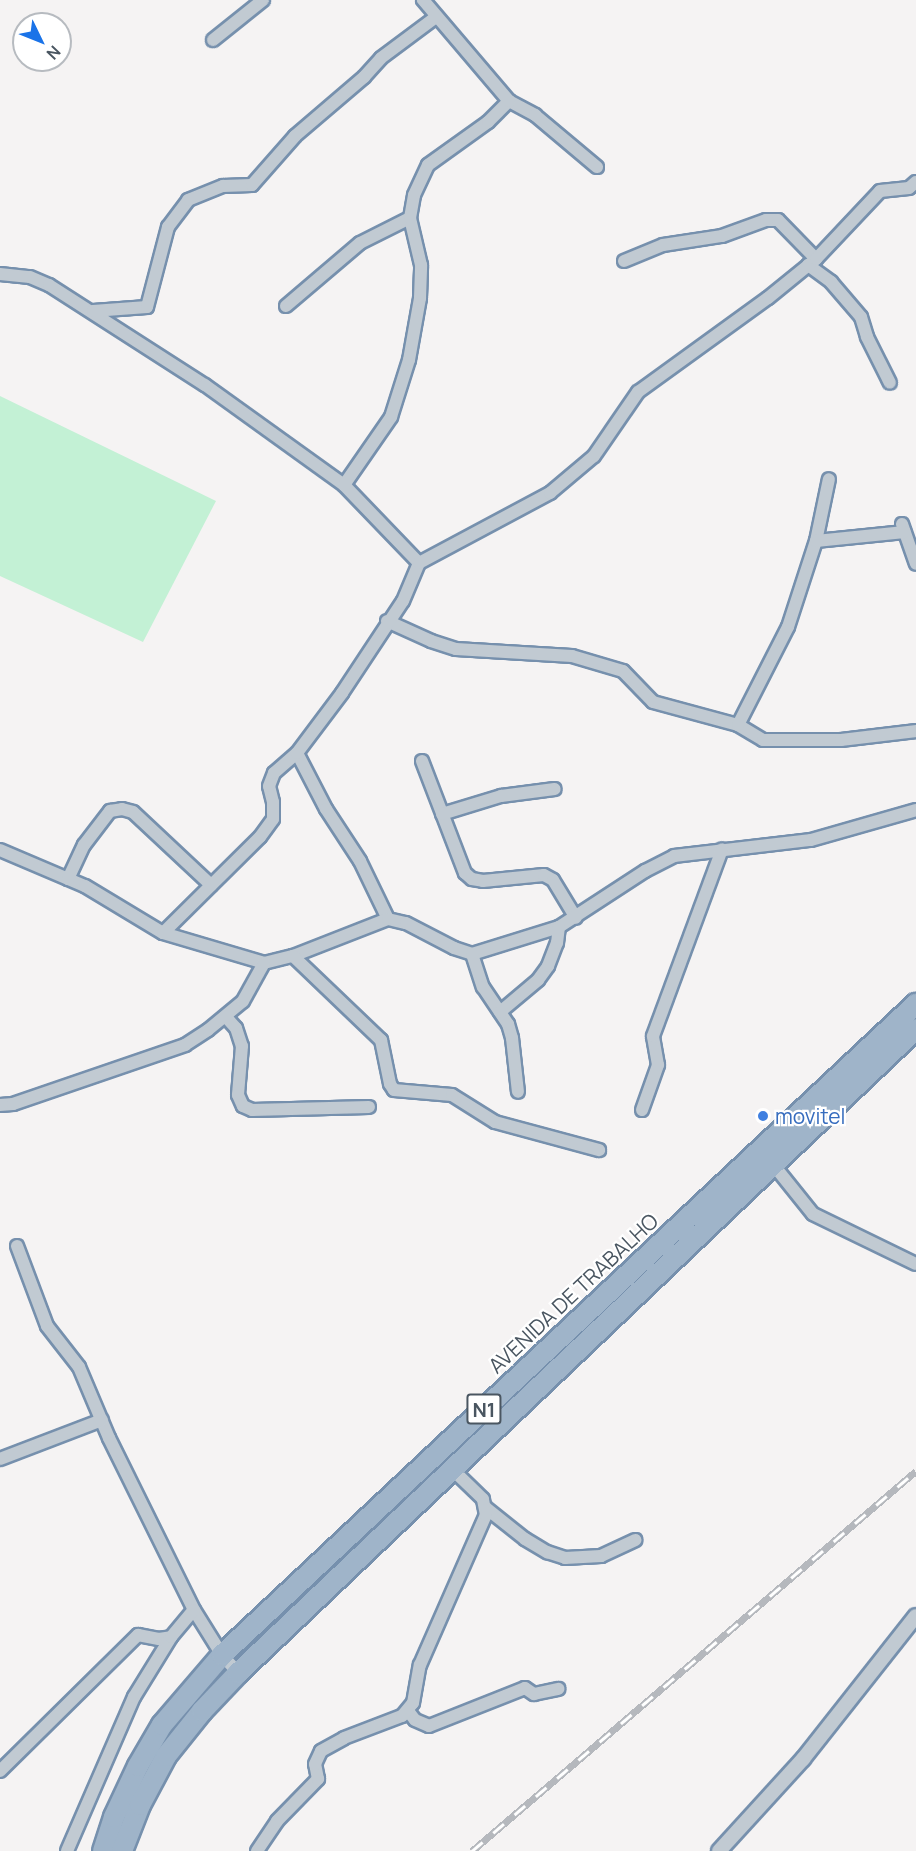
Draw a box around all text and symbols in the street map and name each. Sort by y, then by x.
north arrow [12,12,72,72]
text: N [42,41,66,65]
place label: movitel [775,1103,845,1129]
marker: movitel [756,1109,770,1123]
street label: AVENIDA DE TRABALHO [483,1208,663,1378]
road number: N1 [466,1392,502,1426]

